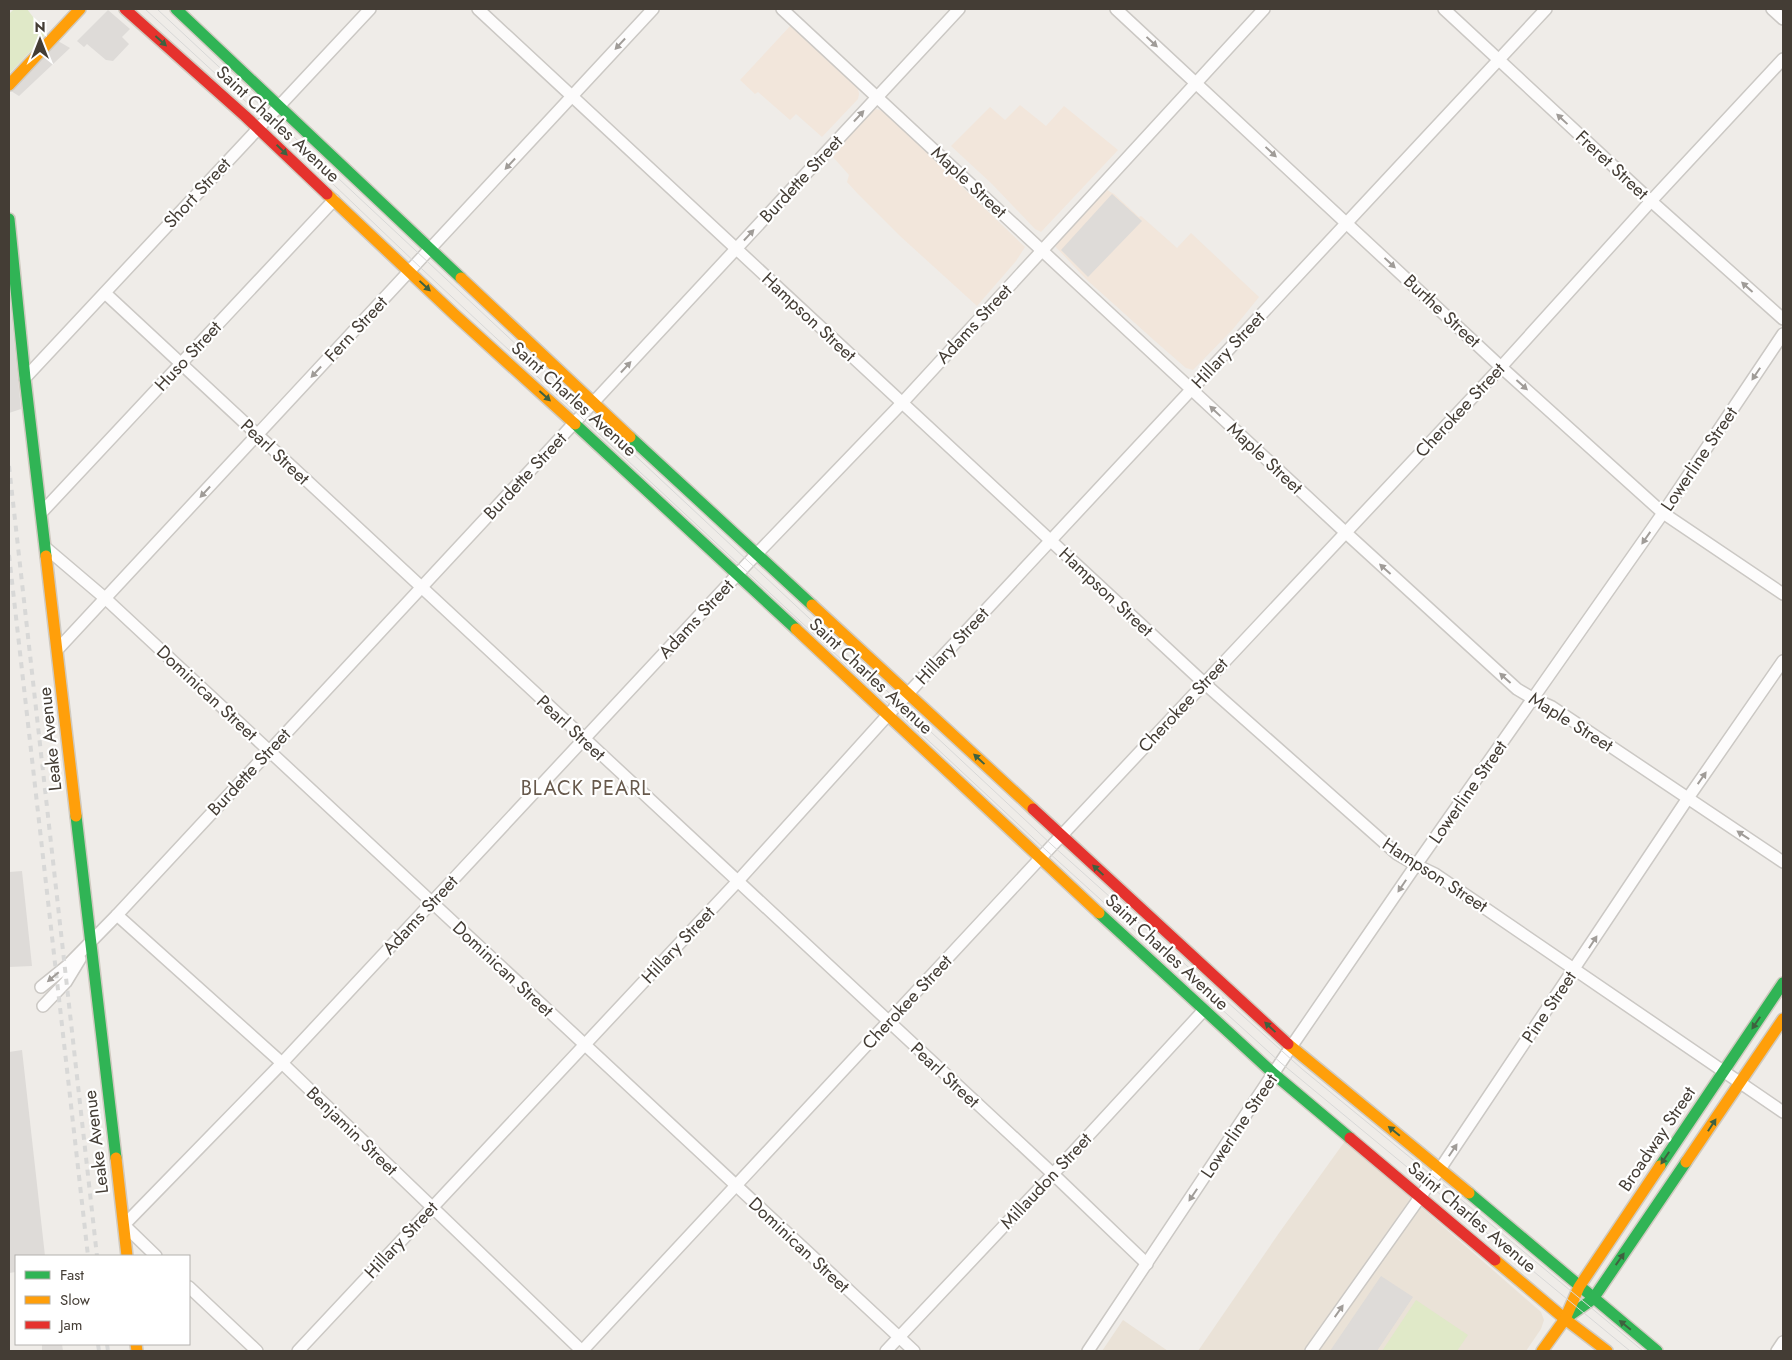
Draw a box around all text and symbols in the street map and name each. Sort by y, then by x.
north arrow [15,15,65,65]
text: N [34,17,46,37]
one-way arrow [155,35,167,47]
one-way arrow [1145,36,1157,48]
one-way arrow [614,38,626,50]
street label: Saint Charles Avenue [210,60,346,188]
one-way arrow [853,111,865,123]
one-way arrow [1556,113,1568,125]
street label: Freret Street [1570,124,1655,206]
street label: Burdette Street [753,129,849,229]
street label: Maple Street [925,140,1013,224]
one-way arrow [275,144,287,156]
one-way arrow [1264,147,1277,158]
street label: Short Street [157,151,237,234]
one-way arrow [504,157,516,169]
one-way arrow [743,230,755,242]
one-way arrow [1383,257,1395,269]
street label: Hampson Street [756,266,862,368]
street label: Burthe Street [1398,268,1487,354]
street label: Adams Street [930,278,1018,370]
one-way arrow [419,280,431,292]
one-way arrow [1741,281,1753,293]
street label: Fern Street [319,290,394,368]
street label: Hillary Street [1185,305,1271,395]
street label: Huso Street [149,315,228,397]
street label: Saint Charles Avenue [505,335,643,463]
street label: Cherokee Street [1409,356,1511,463]
one-way arrow [620,361,632,373]
one-way arrow [310,366,322,378]
one-way arrow [1751,368,1761,381]
one-way arrow [1515,379,1527,391]
one-way arrow [538,390,550,402]
street label: Lowerline Street [1654,401,1744,516]
one-way arrow [1209,405,1221,417]
street label: Pearl Street [235,413,316,491]
street label: Maple Street [1221,416,1309,500]
street label: Burdette Street [477,426,573,526]
one-way arrow [199,485,211,497]
one-way arrow [1641,531,1651,545]
street label: Hampson Street [1053,541,1159,643]
one-way arrow [1380,563,1392,575]
street label: Adams Street [652,573,740,665]
street label: Hillary Street [909,601,995,691]
street label: Saint Charles Avenue [803,612,939,740]
street label: Dominican Street [151,639,264,747]
street label: Cherokee Street [1132,651,1234,758]
one-way arrow [1500,672,1512,684]
street label: Leake Avenue [32,686,68,792]
street label: Maple Street [1524,686,1619,759]
street label: Pearl Street [531,689,612,767]
street label: Burdette Street [201,722,297,822]
street label: Lowerline Street [1423,734,1514,849]
one-way arrow [974,753,986,765]
one-way arrow [1697,771,1707,785]
district label: BLACK PEARL [521,774,651,803]
one-way arrow [1736,830,1750,840]
street label: Hampson Street [1377,831,1493,919]
one-way arrow [1093,864,1105,876]
street label: Adams Street [376,869,464,961]
one-way arrow [1397,879,1407,893]
street label: Saint Charles Avenue [1099,888,1235,1016]
street label: Hillary Street [635,900,721,990]
street label: Dominican Street [447,915,560,1023]
one-way arrow [1588,936,1597,949]
street label: Cherokee Street [856,948,958,1055]
street label: Pine Street [1515,965,1583,1048]
one-way arrow [47,972,60,983]
one-way arrow [1751,1017,1761,1030]
one-way arrow [1264,1021,1276,1033]
street label: Pearl Street [905,1036,986,1114]
street label: Lowerline Street [1194,1068,1284,1183]
street label: Benjamin Street [300,1081,404,1182]
street label: Broadway Street [1612,1081,1702,1197]
street label: Leake Avenue [77,1089,115,1195]
one-way arrow [1707,1118,1717,1131]
street label: Millaudon Street [994,1126,1098,1235]
one-way arrow [1388,1126,1401,1137]
one-way arrow [1448,1143,1458,1156]
one-way arrow [1660,1151,1670,1165]
street label: Saint Charles Avenue [1402,1155,1542,1279]
one-way arrow [1188,1188,1198,1202]
street label: Dominican Street [743,1191,856,1299]
street label: Hillary Street [358,1195,444,1285]
one-way arrow [1615,1252,1625,1266]
legend [15,1255,190,1345]
text: Fast [60,1264,84,1286]
text: Slow [60,1289,91,1311]
one-way arrow [1334,1305,1344,1318]
text: Jam [58,1314,83,1336]
one-way arrow [1619,1319,1631,1331]

